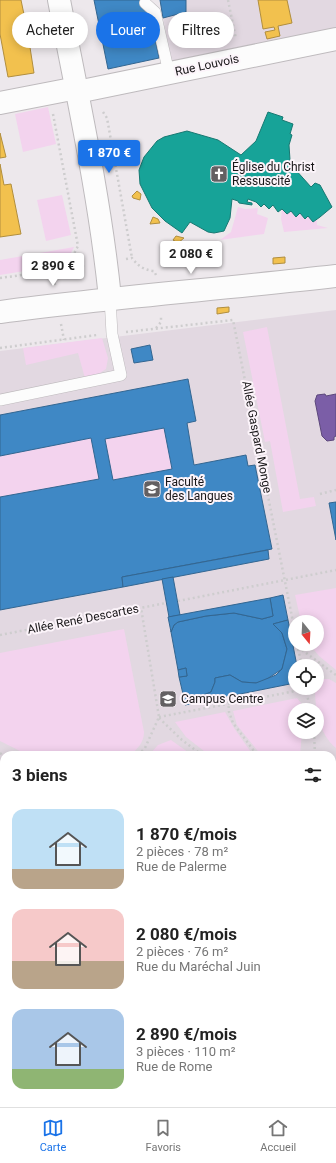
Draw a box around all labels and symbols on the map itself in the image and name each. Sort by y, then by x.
street label: Rue Louvois [174,51,240,79]
pin: 1 870 € [72,140,146,174]
place label: Église du Christ Ressuscité [232,159,315,188]
church icon: Église du Christ Ressuscité [209,164,229,184]
pin: 2 080 € [154,241,228,275]
pin: 2 890 € [16,253,90,287]
street label: Allée Gaspard Monge [239,380,275,494]
place label: Faculté des Langues [165,475,233,503]
school or university icon: Faculté des Langues [142,479,162,499]
street label: Allée René Descartes [26,601,140,637]
north arrow [288,615,324,651]
school or university icon: Campus Centre [158,689,178,709]
place label: Campus Centre [181,692,263,706]

